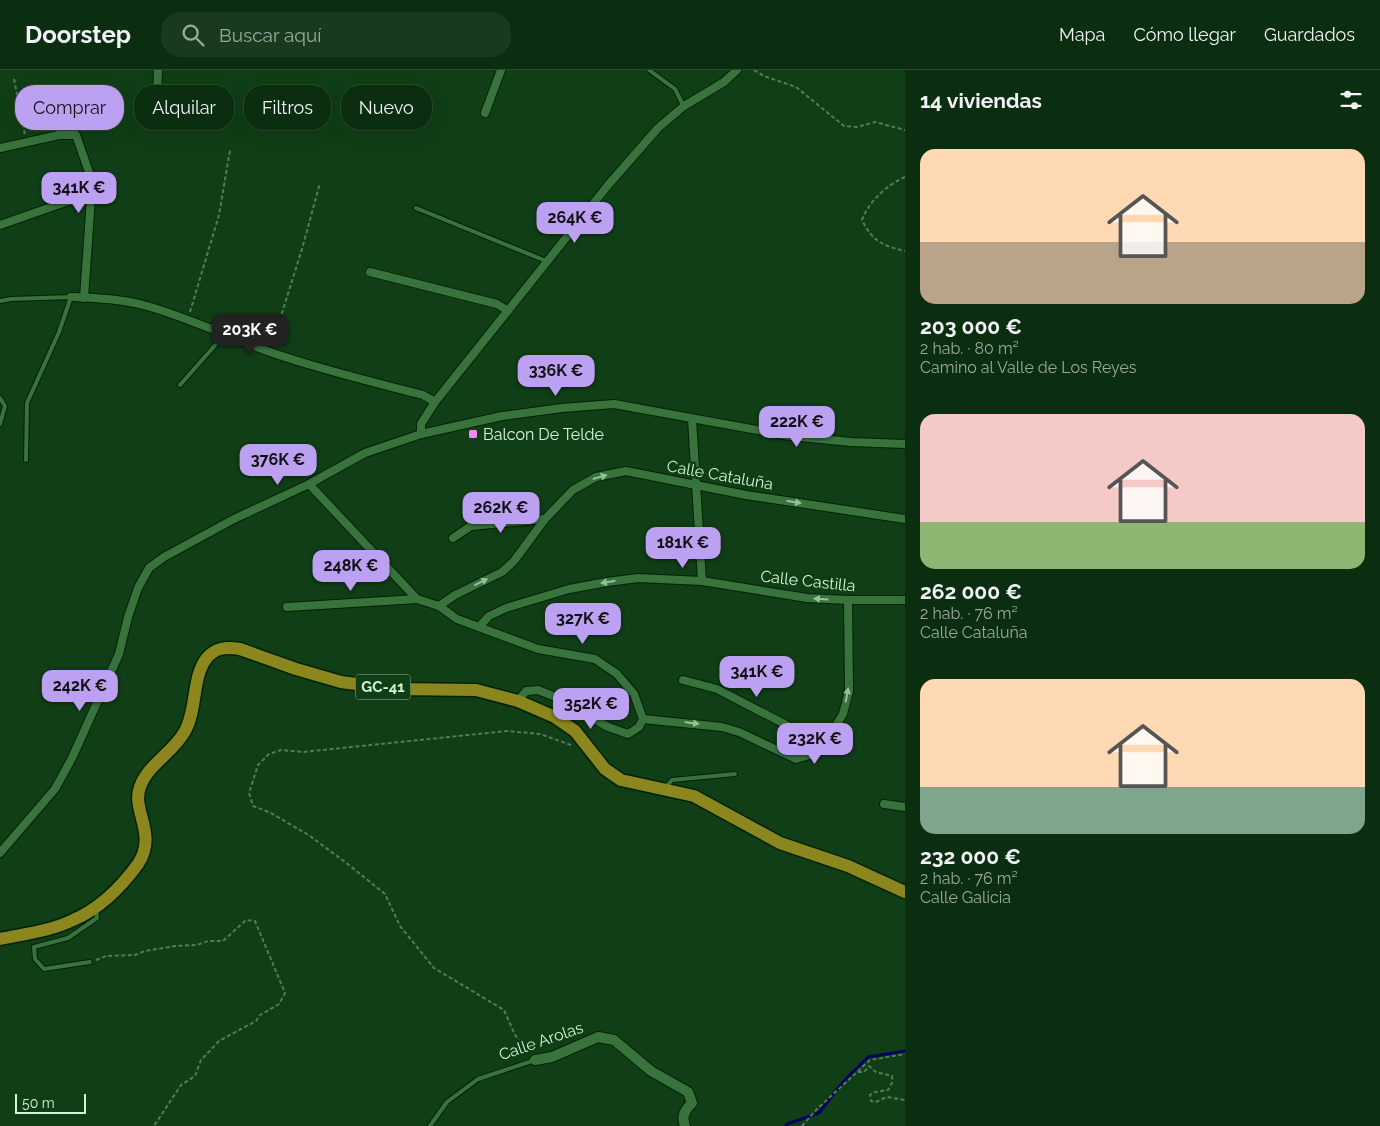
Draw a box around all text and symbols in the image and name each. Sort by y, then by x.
search box [161,12,511,57]
text: Doorstep [25,20,131,49]
icon: search [179,21,207,49]
text: Buscar aquí [219,24,322,46]
text: Mapa [1059,24,1105,45]
text: Cómo llegar [1133,24,1236,45]
text: Guardados [1264,24,1355,45]
chip: Comprar [15,85,124,130]
chip: Alquilar [134,85,234,130]
chip: Filtros [244,85,331,130]
chip: Nuevo [341,85,432,130]
icon: filters [1337,86,1365,114]
text: 14 viviendas [920,88,1042,113]
pin: 341K € [38,172,120,214]
text: 341K € [52,178,106,197]
icon: home [1098,181,1188,271]
pin: 264K € [534,202,616,244]
text: 264K € [548,208,603,227]
pin: 203K € [209,314,291,356]
text: 203 000 € [920,314,1022,339]
text: 203K € [223,320,277,339]
text: 2 hab. · 80 m² [920,339,1019,358]
pin: 336K € [515,354,597,397]
text: Camino al Valle de Los Reyes [920,358,1137,377]
text: 336K € [529,361,583,380]
pin: 222K € [756,406,838,448]
text: 222K € [770,412,824,431]
place label: Balcon De Telde [483,425,604,444]
marker: Balcon De Telde [467,428,479,440]
pin: 376K € [237,444,319,486]
icon: home [1098,446,1188,536]
text: 376K € [251,450,305,469]
street label: Calle Cataluña [665,456,775,494]
one-way arrow [592,473,607,481]
pin: 262K € [460,492,542,534]
text: 262K € [474,498,528,517]
one-way arrow [786,498,802,506]
pin: 181K € [642,526,724,569]
text: 181K € [657,533,709,552]
pin: 248K € [310,550,392,592]
text: 248K € [324,556,378,575]
street label: Calle Castilla [759,567,857,595]
one-way arrow [474,578,488,586]
one-way arrow [600,578,616,586]
text: 262 000 € [920,579,1022,604]
one-way arrow [813,594,829,602]
pin: 327K € [542,602,624,645]
text: 2 hab. · 76 m² [920,604,1018,623]
text: 327K € [556,609,610,628]
text: Calle Cataluña [920,623,1028,642]
pin: 341K € [716,656,798,698]
text: 341K € [730,662,784,681]
pin: 242K € [39,670,121,712]
road number: GC-41 [356,674,410,700]
text: 242K € [53,676,107,695]
one-way arrow [843,687,851,703]
pin: 352K € [550,688,632,730]
text: 352K € [564,694,618,713]
icon: home [1098,711,1188,801]
one-way arrow [684,719,700,727]
pin: 232K € [774,722,856,765]
text: 232K € [788,729,842,748]
text: 232 000 € [920,844,1021,869]
text: 2 hab. · 76 m² [920,869,1018,888]
text: Calle Galicia [920,888,1011,907]
street label: Calle Arolas [496,1018,586,1064]
scale bar [15,1091,86,1114]
text: 50 m [22,1095,55,1111]

